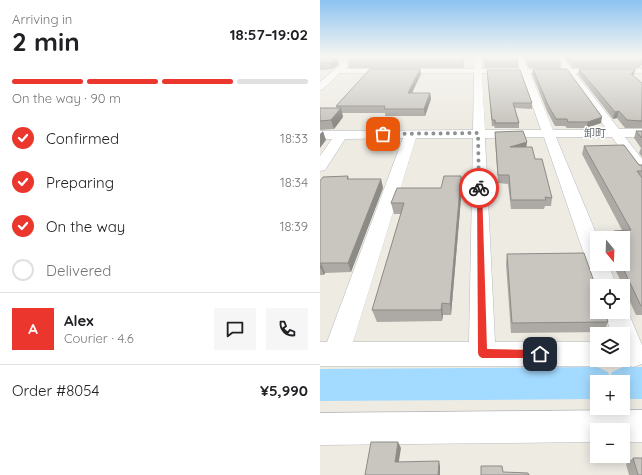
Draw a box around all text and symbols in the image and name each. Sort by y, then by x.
text: Arriving in [12,11,72,27]
text: 2 min [12,25,80,58]
text: 18:57–19:02 [230,25,308,44]
text: On the way · 90 m [12,90,121,106]
pin [366,117,400,151]
icon: bag [372,123,394,145]
district label: 卸町 [584,126,606,140]
icon: check [12,127,34,149]
text: Confirmed [46,129,119,148]
text: 18:33 [280,130,308,146]
courier [459,168,499,208]
icon: check [12,171,34,193]
text: Preparing [46,173,114,192]
text: 18:34 [280,174,308,190]
icon: bike [468,177,490,199]
icon: check [12,215,34,237]
text: On the way [46,217,125,236]
text: 18:39 [280,218,308,234]
north arrow [590,231,630,271]
map controls [590,231,630,463]
text: Delivered [46,261,111,280]
button: locate [590,279,630,319]
button: chat [214,308,256,350]
button: phone [266,308,308,350]
text: Alex [64,311,94,330]
text: A [28,319,38,338]
button: layers [590,327,630,367]
text: Courier · 4.6 [64,330,134,346]
pin [523,337,557,371]
icon: home [529,343,551,365]
button: + [590,375,630,415]
text: Order #8054 [12,381,99,400]
text: ¥5,990 [260,381,308,400]
button: − [590,423,630,463]

